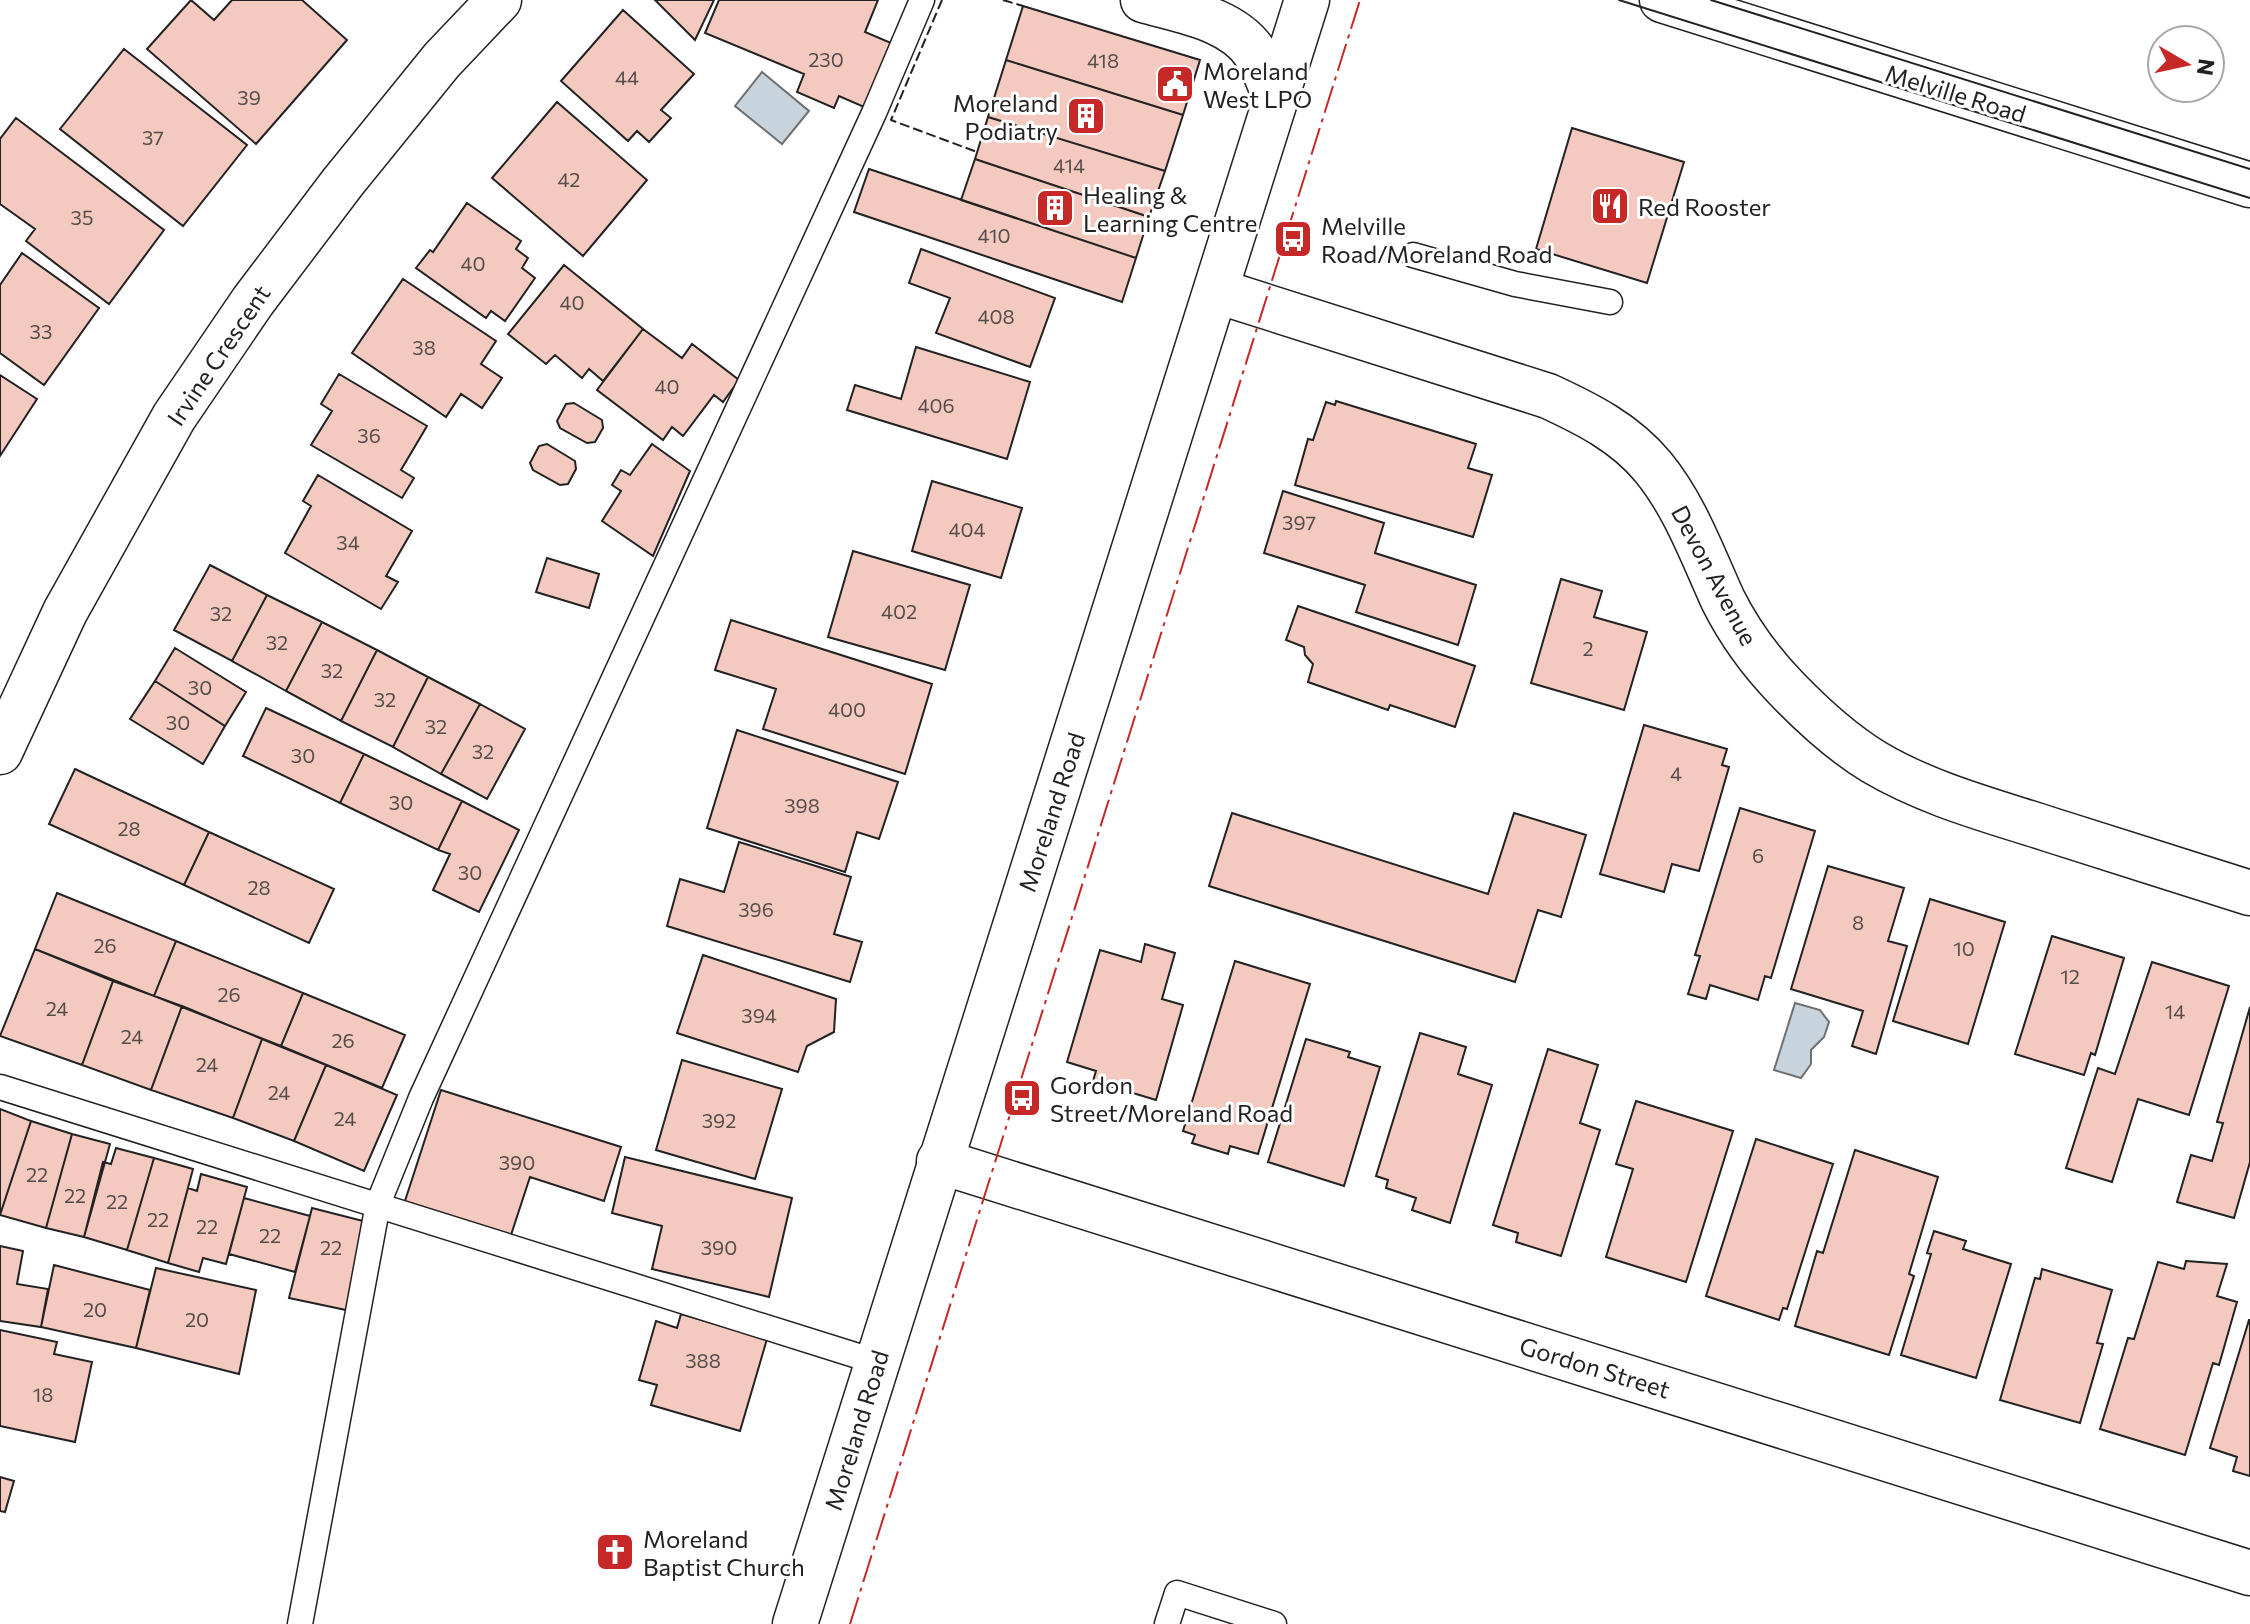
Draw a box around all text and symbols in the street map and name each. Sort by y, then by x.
north arrow [2146,24,2226,104]
house number: 230 [808,47,844,71]
house number: 418 [1087,48,1119,72]
place label: Moreland West LPO [1203,56,1312,113]
text: N [2192,57,2221,77]
street label: Melville Road [1882,58,2030,128]
public building icon: Moreland West LPO [1154,63,1196,105]
house number: 44 [615,65,639,89]
house number: 39 [237,85,261,109]
place label: Moreland Podiatry [953,88,1058,145]
building icon: Moreland Podiatry [1065,95,1107,137]
house number: 37 [142,125,164,149]
house number: 414 [1053,153,1085,177]
house number: 42 [558,167,580,191]
place label: Healing & Learning Centre [1083,180,1257,237]
restaurant icon: Red Rooster [1589,185,1631,227]
building icon: Healing & Learning Centre [1034,187,1076,229]
place label: Red Rooster [1638,192,1771,221]
house number: 35 [71,205,93,229]
place label: Melville Road/Moreland Road [1321,211,1552,268]
bus stop icon: Melville Road/Moreland Road [1272,218,1314,260]
house number: 410 [978,223,1011,247]
house number: 40 [460,251,486,275]
street label: Irvine Crescent [160,279,276,431]
house number: 40 [559,290,585,314]
house number: 408 [977,304,1015,328]
house number: 33 [30,319,52,343]
house number: 38 [412,335,436,359]
house number: 40 [654,374,680,398]
house number: 406 [917,393,955,417]
house number: 36 [357,423,381,447]
street label: Devon Avenue [1666,500,1764,650]
house number: 397 [1282,510,1316,534]
house number: 404 [948,517,986,541]
house number: 34 [336,530,360,554]
house number: 402 [881,599,917,623]
house number: 32 [210,601,232,625]
house number: 32 [266,630,288,654]
house number: 2 [1582,636,1594,660]
house number: 32 [321,658,343,682]
house number: 30 [188,675,212,699]
house number: 32 [374,687,396,711]
house number: 400 [828,697,866,721]
house number: 30 [166,710,190,734]
house number: 32 [425,714,447,738]
street label: Moreland Road [1012,729,1090,895]
house number: 32 [472,739,494,763]
house number: 30 [291,743,315,767]
house number: 4 [1670,761,1682,785]
house number: 30 [389,790,413,814]
house number: 398 [784,793,820,817]
house number: 28 [117,816,141,840]
house number: 6 [1752,843,1764,867]
house number: 30 [458,860,482,884]
house number: 28 [247,875,271,899]
house number: 396 [738,897,774,921]
house number: 8 [1852,910,1864,934]
house number: 26 [93,933,117,957]
house number: 10 [1953,936,1975,960]
house number: 12 [2060,964,2080,988]
house number: 26 [217,982,241,1006]
house number: 24 [46,996,68,1020]
house number: 14 [2165,999,2185,1023]
house number: 394 [741,1003,777,1027]
house number: 24 [121,1024,143,1048]
house number: 26 [331,1028,355,1052]
house number: 24 [196,1052,218,1076]
place label: Gordon Street/Moreland Road [1050,1070,1293,1127]
bus stop icon: Gordon Street/Moreland Road [1001,1077,1043,1119]
house number: 24 [268,1080,290,1104]
house number: 24 [334,1106,356,1130]
house number: 392 [702,1108,736,1132]
house number: 390 [499,1150,535,1174]
house number: 22 [26,1162,48,1186]
house number: 22 [64,1183,86,1207]
house number: 22 [106,1189,128,1213]
house number: 22 [147,1207,169,1231]
house number: 22 [196,1214,218,1238]
house number: 22 [259,1223,281,1247]
house number: 22 [320,1235,342,1259]
house number: 390 [701,1235,737,1259]
house number: 20 [83,1297,107,1321]
house number: 20 [185,1307,209,1331]
street label: Gordon Street [1516,1330,1674,1404]
street label: Moreland Road [818,1346,894,1514]
house number: 388 [685,1348,721,1372]
house number: 18 [33,1382,53,1406]
place label: Moreland Baptist Church [643,1524,805,1581]
church icon: Moreland Baptist Church [594,1531,636,1573]

